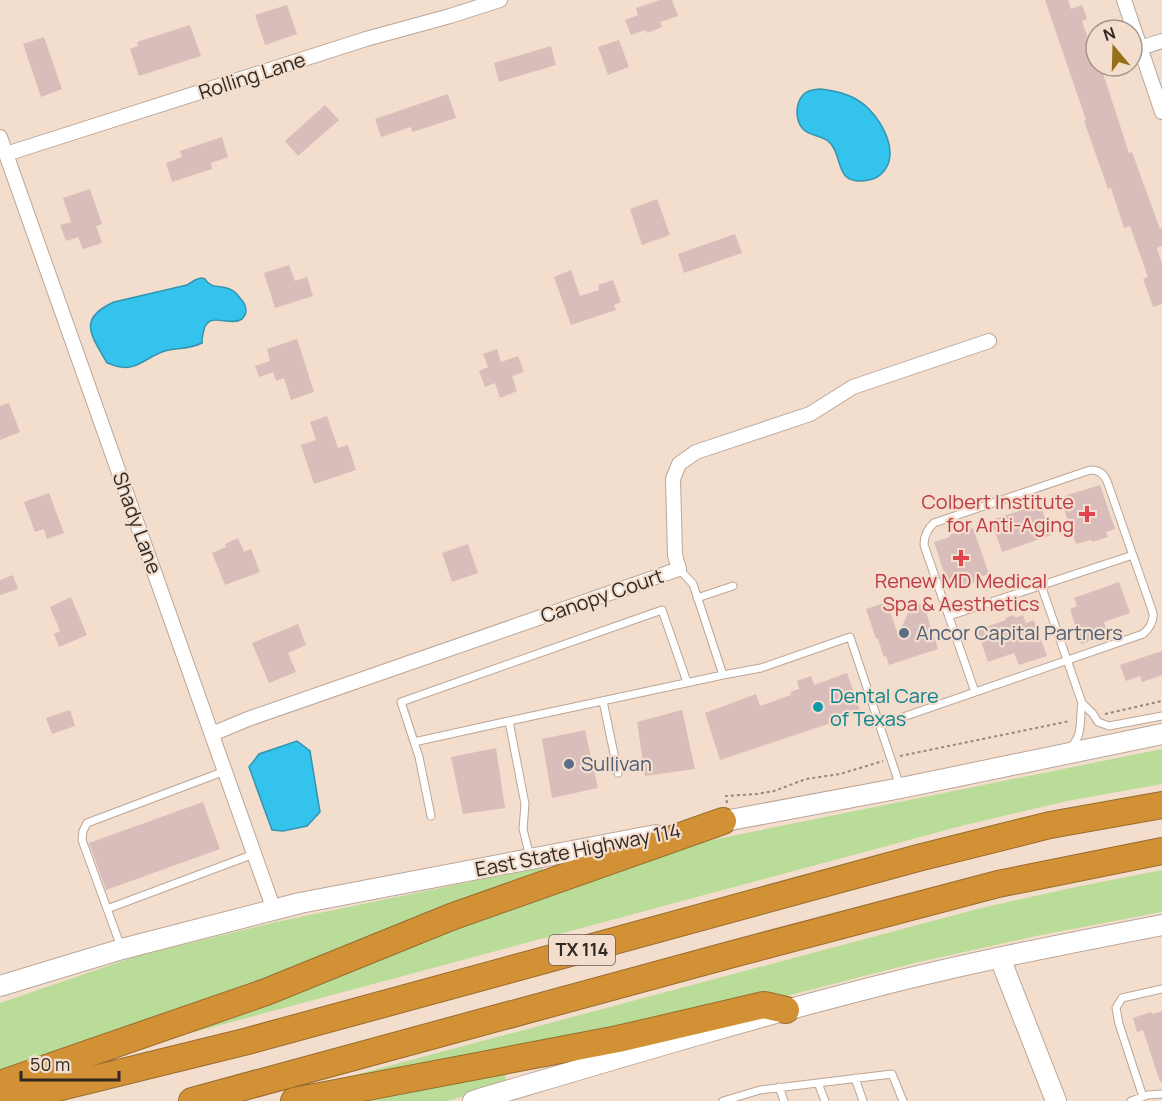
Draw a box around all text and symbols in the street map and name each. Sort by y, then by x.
north arrow [1084,18,1144,78]
text: N [1100,22,1118,46]
street label: Rolling Lane [195,46,309,106]
street label: Shady Lane [107,468,168,578]
place label: Colbert Institute for Anti-Aging [922,488,1074,538]
marker: Colbert Institute for Anti-Aging [1078,505,1096,523]
marker: Renew MD Medical Spa & Aesthetics [952,549,970,567]
street label: Canopy Court [537,562,667,629]
place label: Renew MD Medical Spa & Aesthetics [875,567,1047,617]
place label: Ancor Capital Partners [916,619,1123,646]
marker: Ancor Capital Partners [897,626,911,640]
place label: Dental Care of Texas [830,682,939,732]
marker: Dental Care of Texas [811,700,825,714]
place label: Sullivan [581,750,652,777]
marker: Sullivan [562,757,576,771]
street label: East State Highway 114 [473,816,683,883]
road number: TX 114 [549,935,615,965]
scale bar [21,1044,118,1082]
text: 50 m [30,1052,70,1076]

